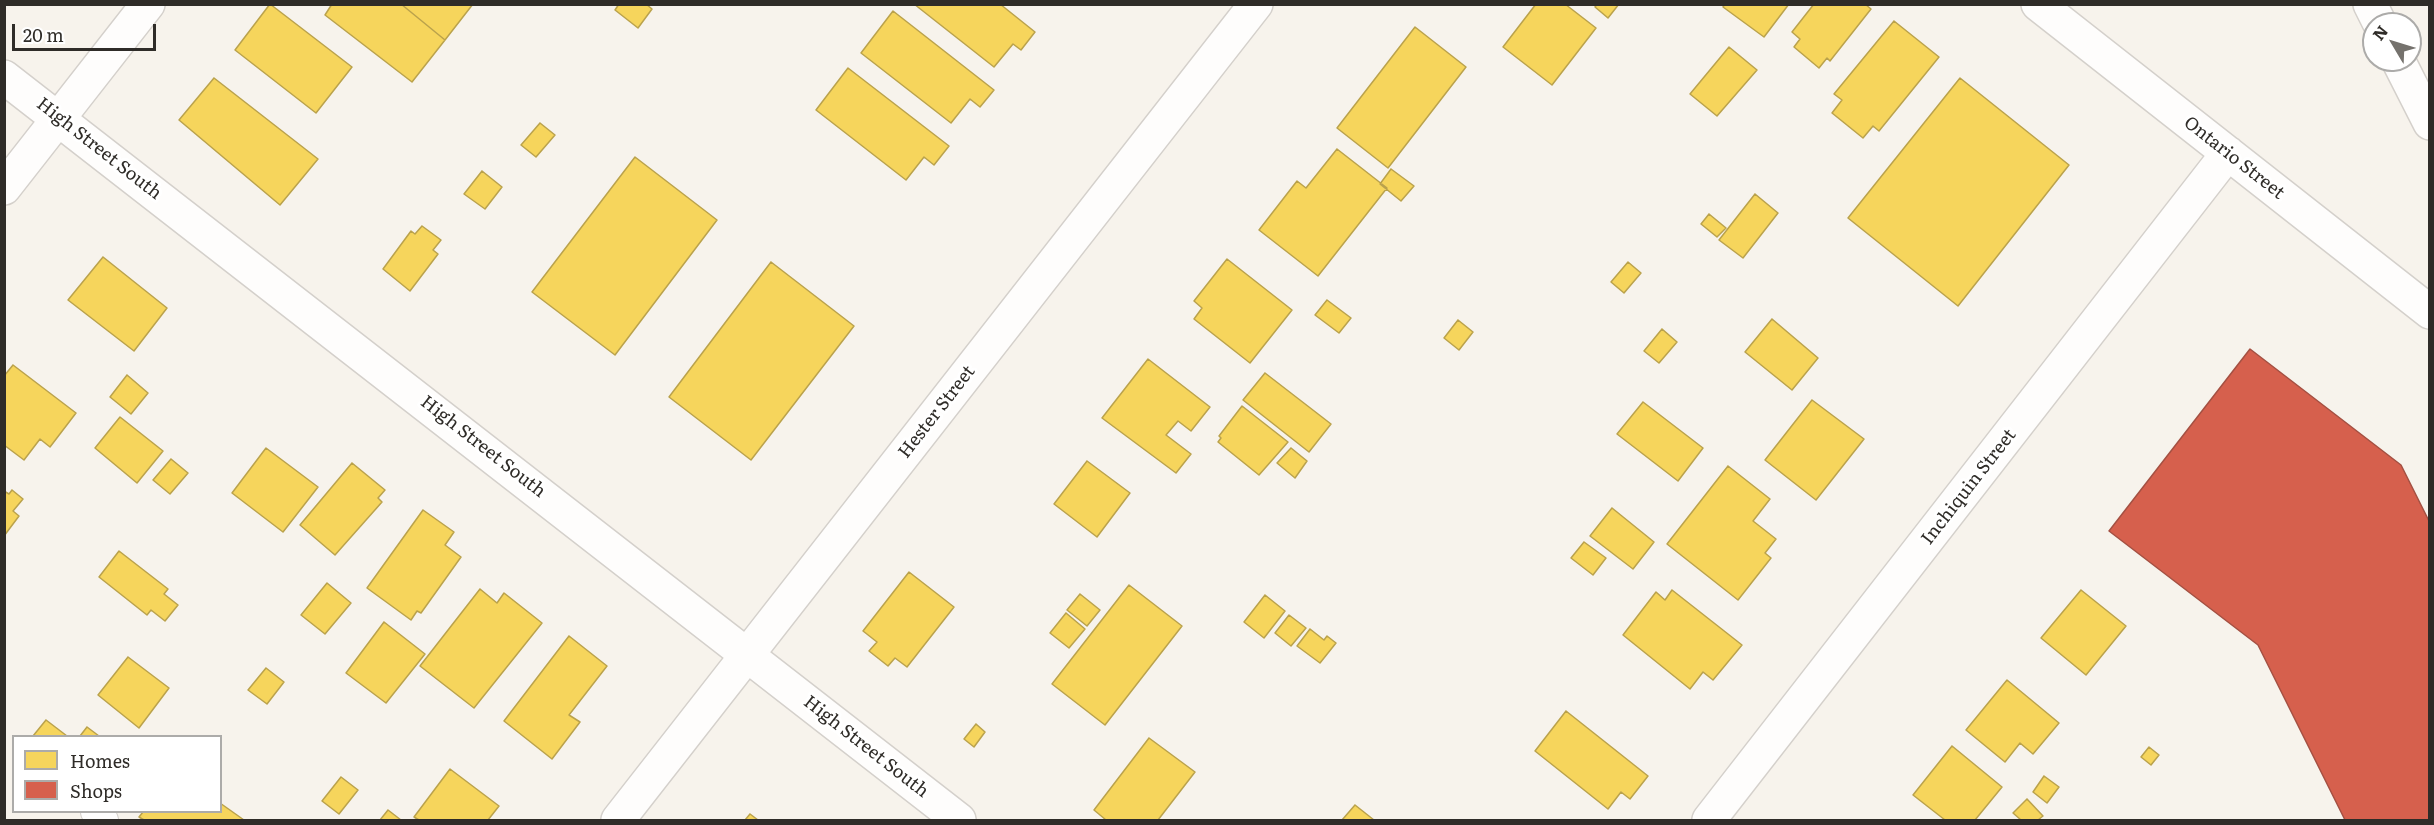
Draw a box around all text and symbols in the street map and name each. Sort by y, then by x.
scale bar [15,12,159,50]
north arrow [2362,12,2422,72]
text: N [2366,19,2393,45]
text: 20 m [23,21,64,48]
street label: High Street South [32,93,166,205]
street label: Ontario Street [2179,112,2289,204]
street label: Hester Street [894,361,980,463]
street label: High Street South [416,391,550,503]
street label: Inchiquin Street [1917,425,2021,549]
street label: High Street South [799,691,933,803]
legend [12,735,222,813]
text: Homes [70,747,130,774]
text: Shops [70,777,122,804]

